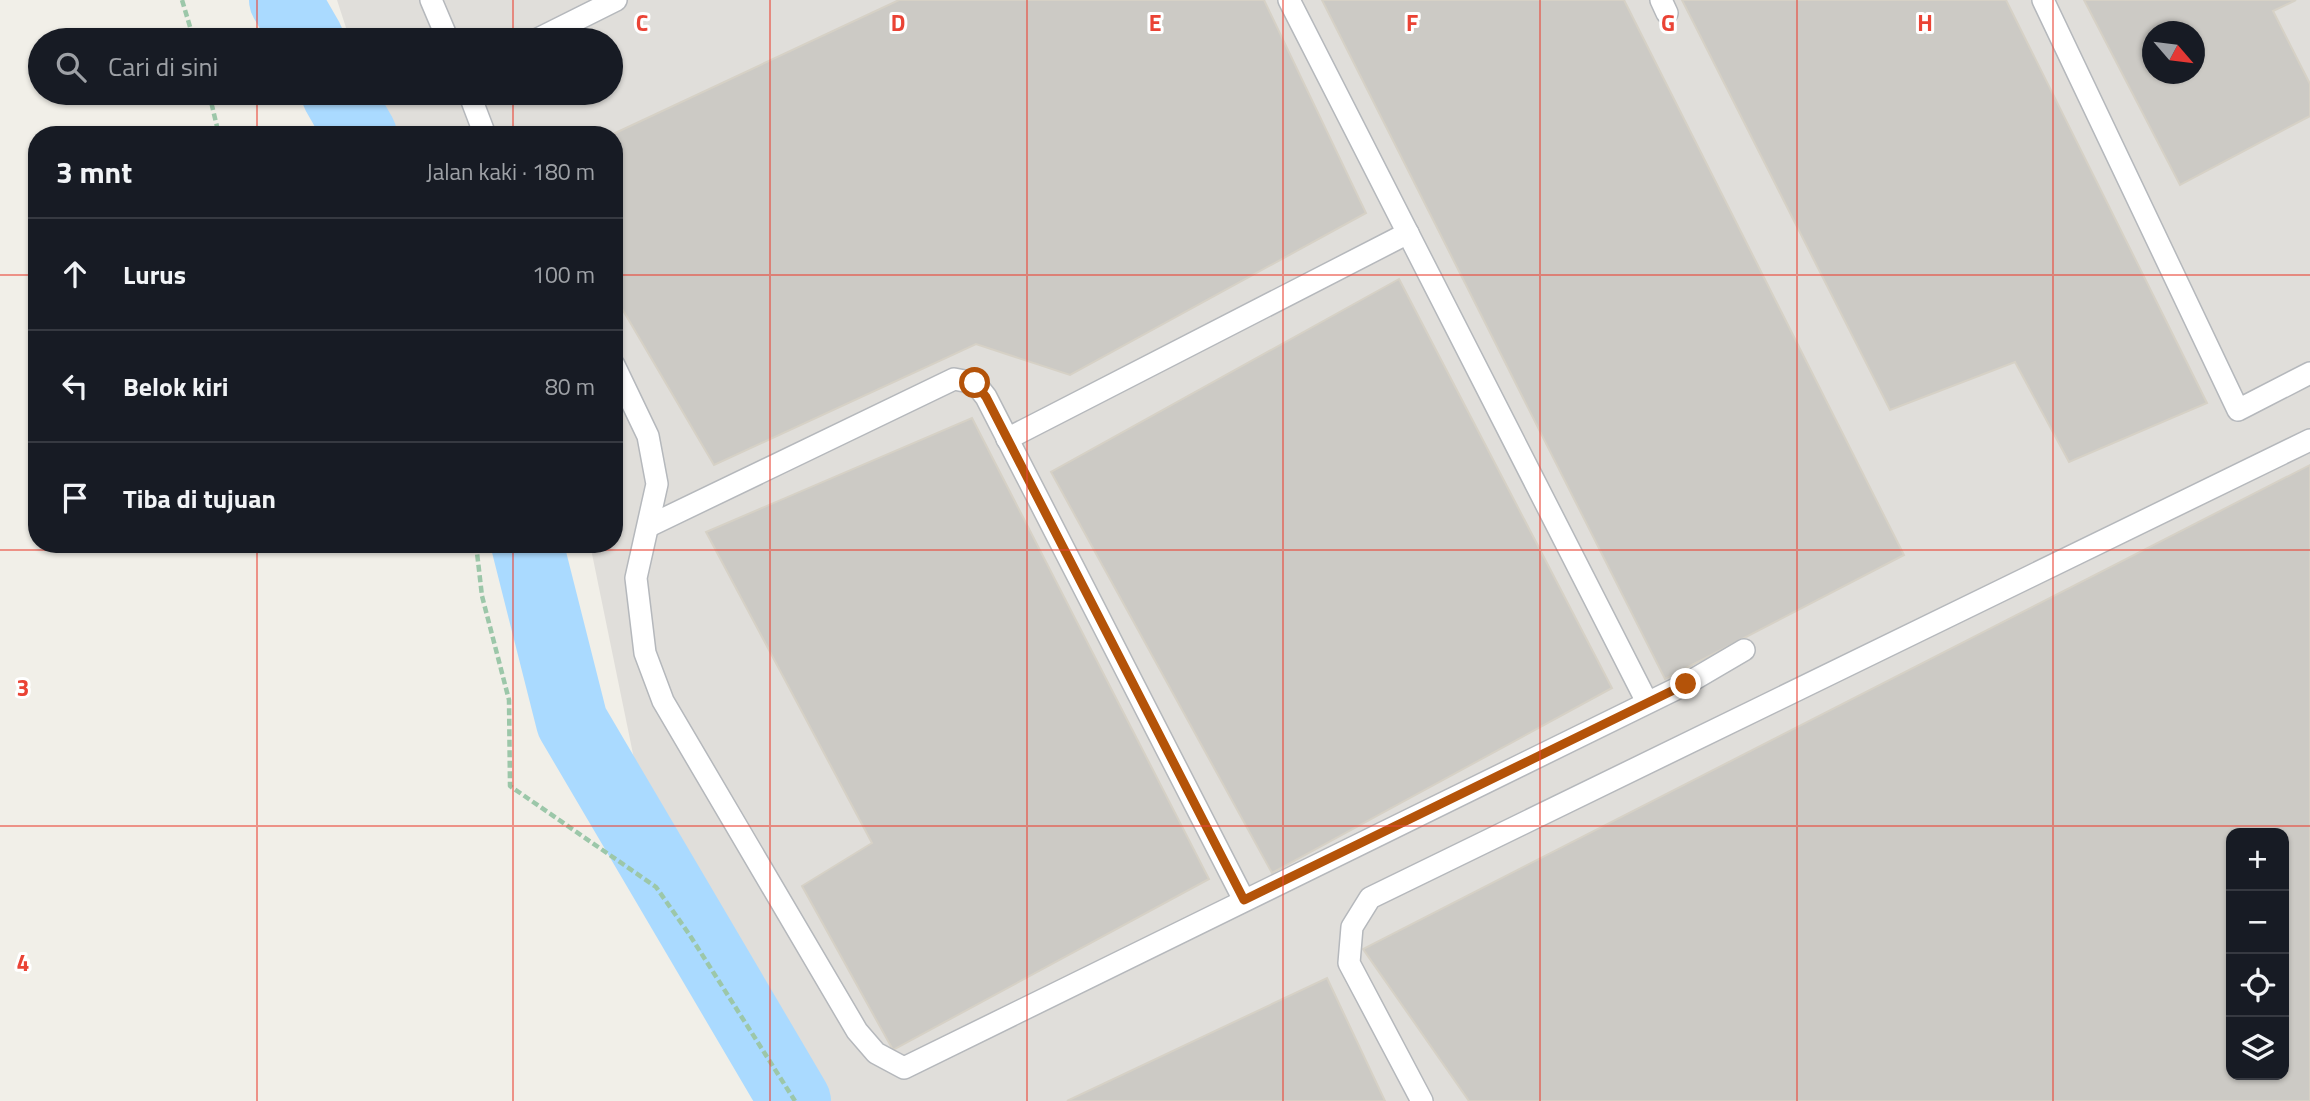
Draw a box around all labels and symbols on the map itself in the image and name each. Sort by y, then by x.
text: C [636,5,648,40]
text: D [891,5,905,40]
text: E [1149,5,1161,40]
text: F [1406,5,1418,40]
text: G [1661,5,1675,40]
text: H [1917,5,1933,40]
north arrow [2142,21,2205,84]
route start [959,367,990,398]
route end [1670,668,1701,699]
text: 3 [17,670,29,705]
text: 4 [17,945,29,980]

